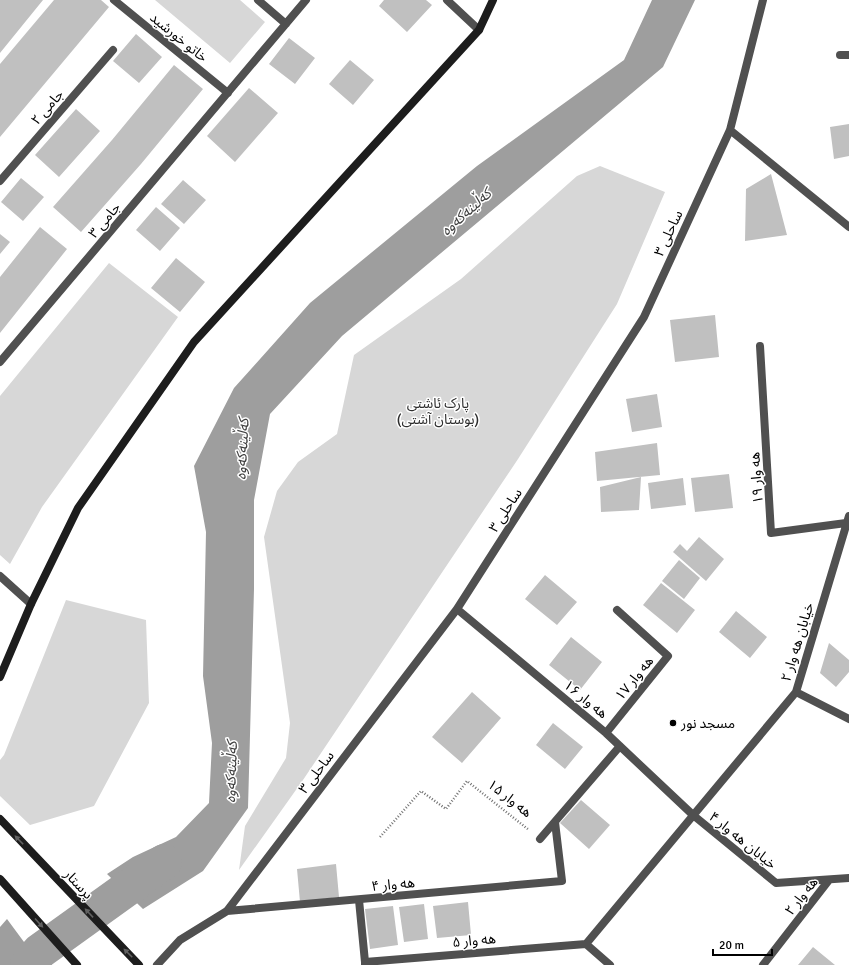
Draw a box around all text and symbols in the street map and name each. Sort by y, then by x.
street label: خاتو خورشید [146,9,211,66]
street label: جامی ۲ [27,86,67,128]
water label: کەڵینەکەوە [436,181,497,239]
street label: جامی ۳ [85,199,124,242]
street label: ساحلی ۳ [650,207,686,259]
park label: پارک ئاشتی (بوستان آشتی) [397,395,479,428]
water label: کەڵینەکەوە [229,415,253,480]
street label: هه وار ۱۹ [746,452,767,504]
street label: ساحلی ۳ [485,485,526,535]
street label: خیابان هه وار ۲ [777,601,818,684]
street label: هه وار ۱۷ [611,653,657,704]
street label: هه وار ۱۶ [560,676,611,722]
place label: مسجد نور [680,715,735,732]
marker: مسجد نور [668,718,678,728]
water label: کەڵینەکەوە [219,738,241,803]
street label: ساحلی ۳ [295,748,338,797]
street label: هه وار ۱۵ [484,776,535,821]
street label: خیابان هه وار ۴ [706,808,780,873]
one-way arrow [15,835,24,844]
street label: پرستار [59,865,97,904]
street label: هه وار ۴ [371,874,416,895]
street label: هه وار ۲ [781,874,822,919]
one-way arrow [84,908,94,918]
one-way arrow [34,918,44,928]
street label: هه وار ۵ [452,930,497,951]
scale bar [713,931,772,957]
text: 20 m [719,938,744,953]
one-way arrow [123,948,133,958]

